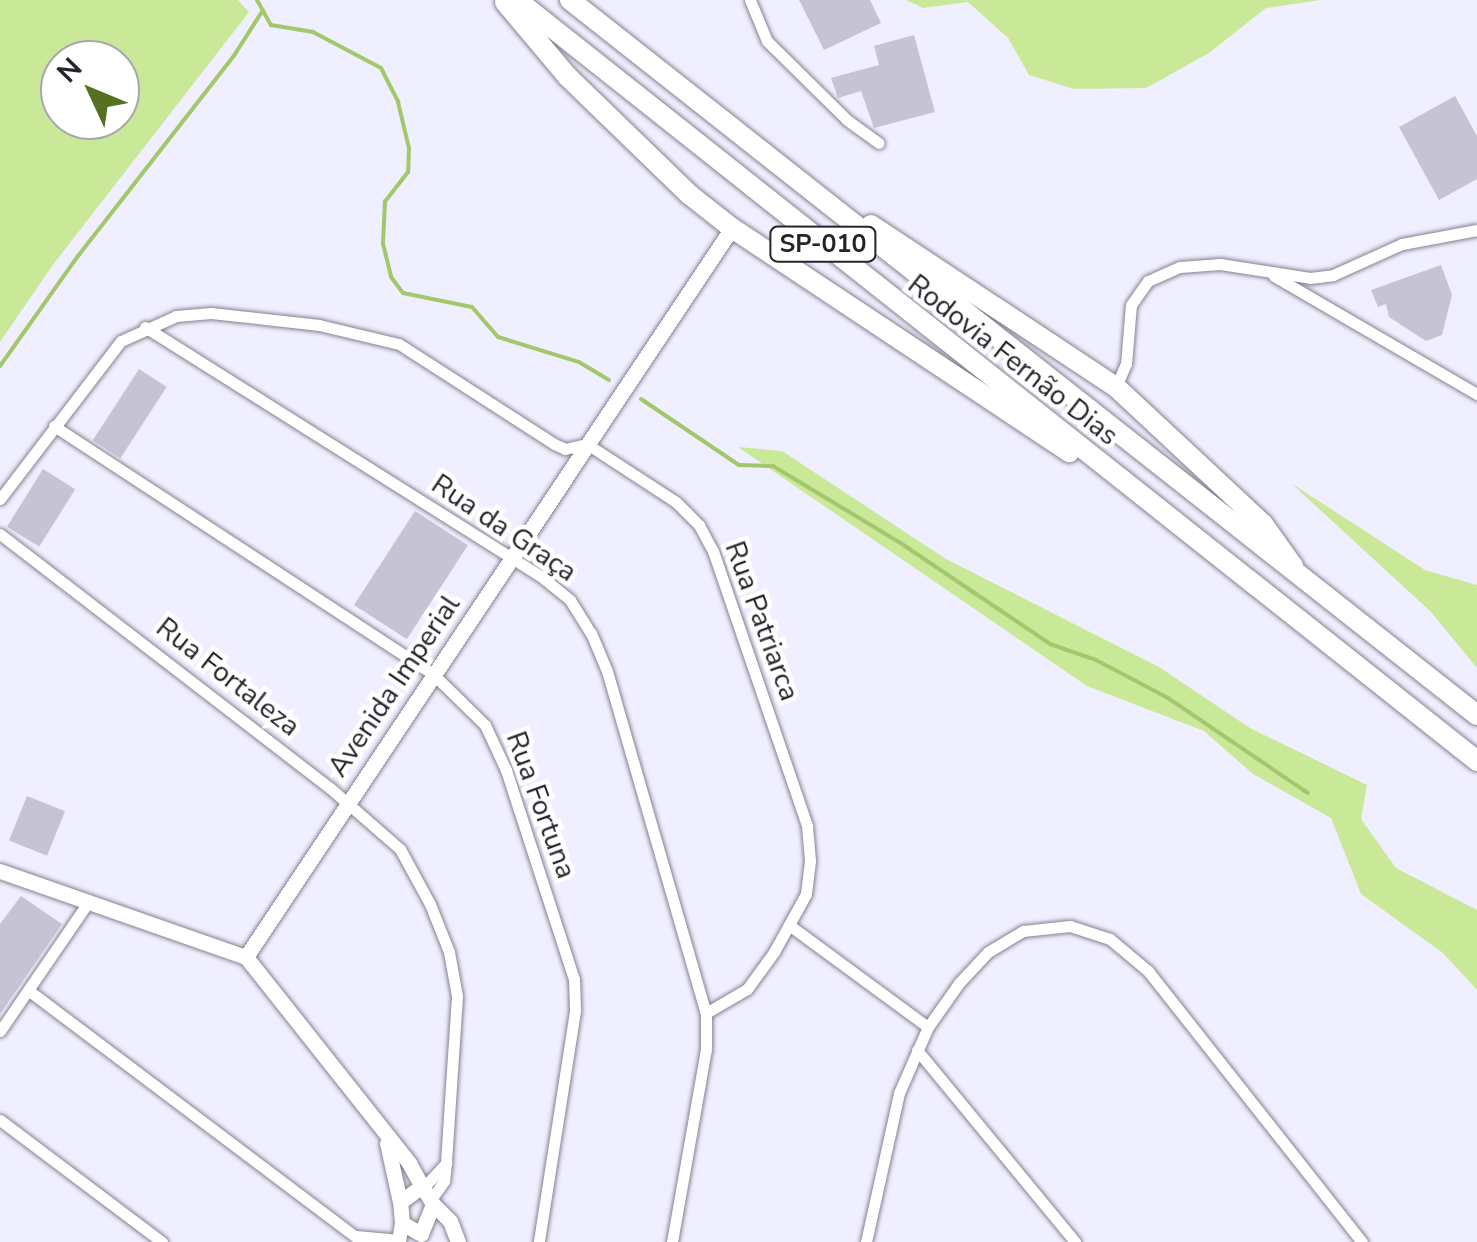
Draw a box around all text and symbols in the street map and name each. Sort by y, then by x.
north arrow [40,40,140,140]
text: N [49,50,91,91]
road number: SP-010 [768,224,878,264]
street label: Rodovia Fernão Dias [901,268,1125,452]
street label: Rua da Graça [425,467,583,589]
street label: Rua Patriarca [718,537,806,705]
street label: Avenida Imperial [321,589,467,783]
street label: Rua Fortaleza [150,611,306,743]
street label: Rua Fortuna [499,727,583,883]

